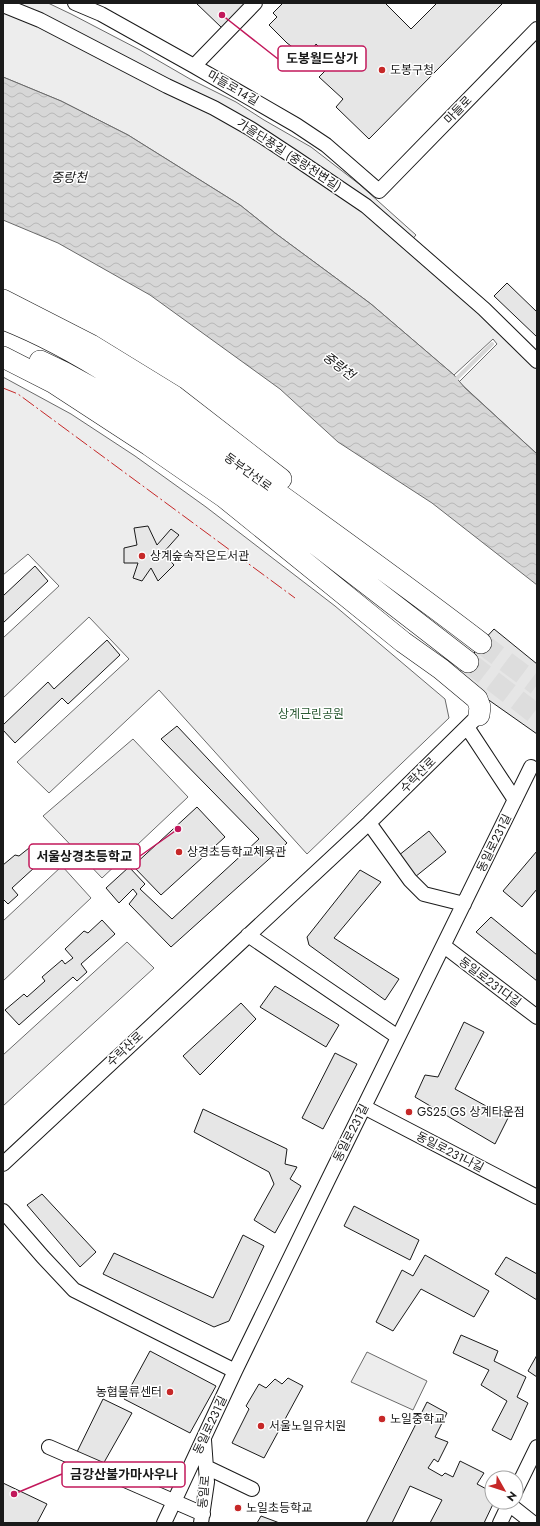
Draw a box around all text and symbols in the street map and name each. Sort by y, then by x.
callout: 도봉월드상가 [278,46,366,71]
text: 도봉월드상가 [286,49,358,68]
place label: 도봉구청 [390,61,434,79]
marker: 도봉구청 [377,65,387,75]
street label: 마들로14길 [204,66,262,110]
street label: 마들로 [440,92,476,128]
street label: 가을단풍길 (중랑천변길) [233,114,345,196]
water label: 중랑천 [51,168,88,187]
water label: 중랑천 [319,347,360,385]
street label: 동부간선로 [220,448,276,496]
place label: 상계숲속작은도서관 [150,547,249,565]
marker: 상계숲속작은도서관 [137,551,147,561]
park label: 상계근린공원 [278,705,344,723]
street label: 수락산로 [396,753,440,797]
street label: 동일로231길 [472,811,516,875]
place label: 상경초등학교체육관 [187,843,286,861]
callout: 서울상경초등학교 [29,844,140,869]
text: 서울상경초등학교 [36,847,132,866]
marker: 상경초등학교체육관 [174,847,184,857]
street label: 동일로231다길 [455,953,525,1011]
street label: 수락산로 [103,1027,147,1071]
street label: 동일로231길 [329,1101,373,1165]
place label: GS25 GS 상계타운점 [417,1103,525,1121]
marker: GS25 GS 상계타운점 [404,1107,414,1117]
street label: 동일로231나길 [413,1127,487,1177]
place label: 농협물류센터 [96,1383,162,1401]
marker: 농협물류센터 [165,1387,175,1397]
street label: 동일로231길 [189,1393,231,1457]
place label: 노일중학교 [390,1410,445,1428]
marker: 노일중학교 [377,1414,387,1424]
place label: 서울노일유치원 [269,1417,346,1435]
marker: 서울노일유치원 [256,1421,266,1431]
callout: 금강산불가마사우나 [62,1462,185,1487]
text: 금강산불가마사우나 [70,1465,178,1484]
north arrow [484,1470,524,1510]
street label: 동일로 [194,1475,214,1509]
text: N [503,1488,521,1505]
place label: 노일초등학교 [246,1499,312,1517]
marker: 노일초등학교 [233,1503,243,1513]

